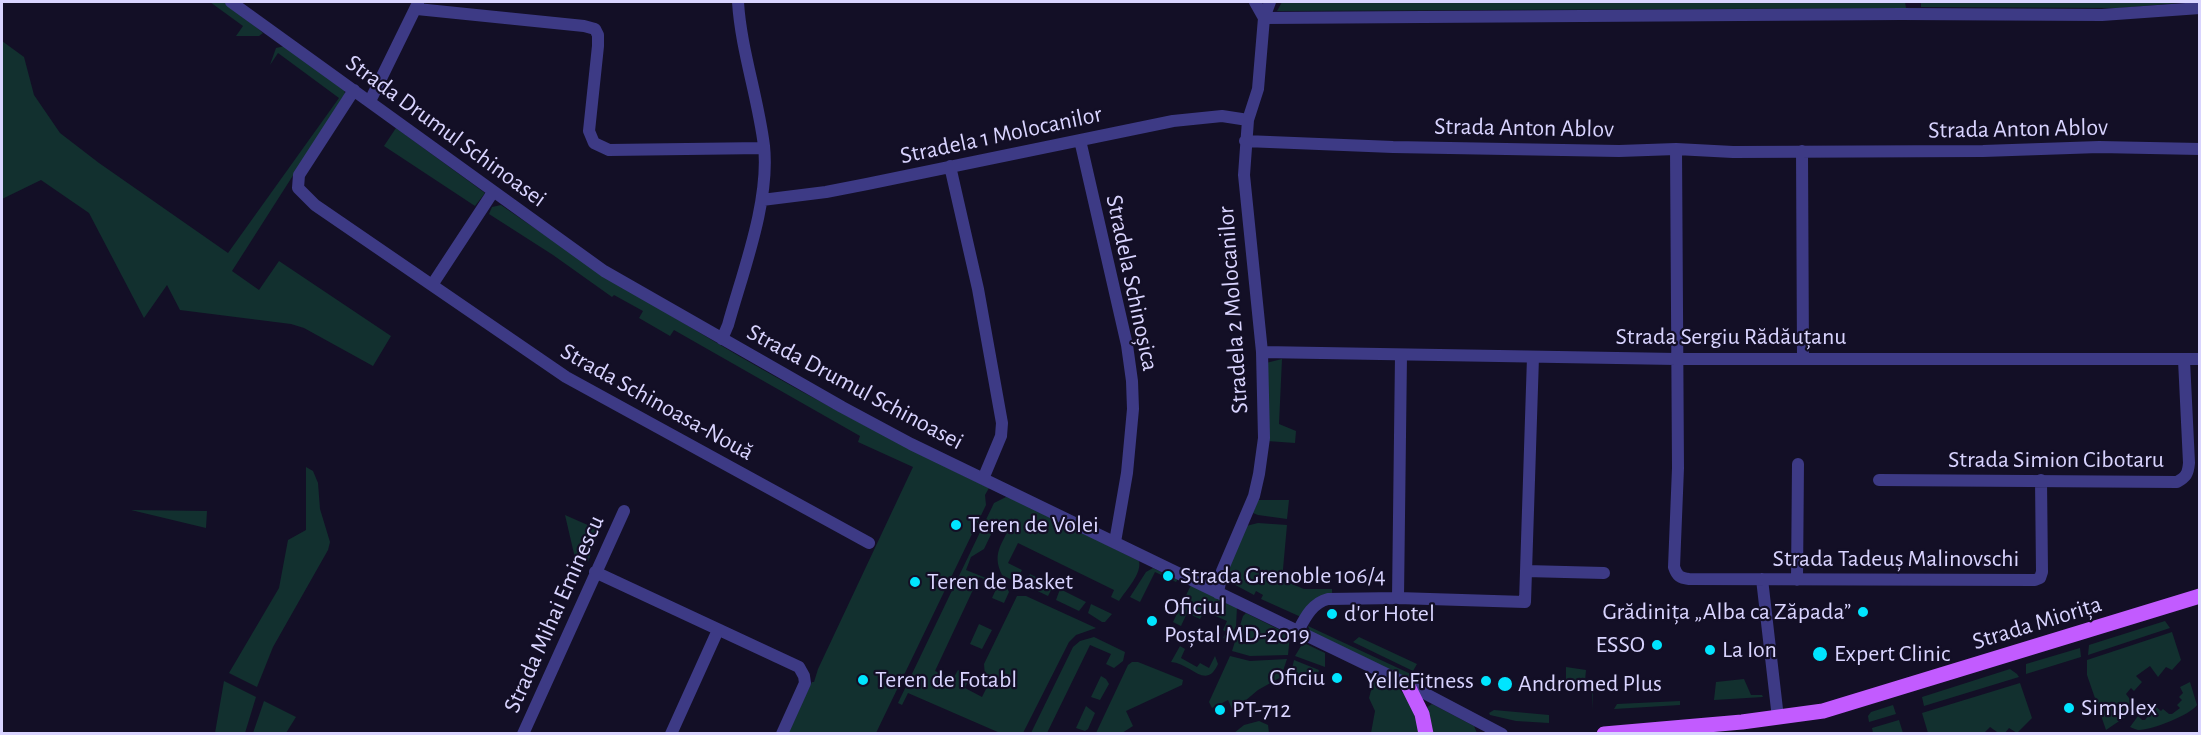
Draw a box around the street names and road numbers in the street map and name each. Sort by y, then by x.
street label: Strada Drumul Schinoasei [340,49,552,213]
street label: Stradela 1 Molocanilor [898,100,1104,170]
street label: Strada Anton Ablov [1434,112,1614,144]
street label: Strada Anton Ablov [1928,113,2108,145]
street label: Stradela Schinoșica [1099,192,1165,374]
street label: Stradela 2 Molocanilor [1211,205,1255,415]
street label: Strada Drumul Schinoasei [742,318,968,456]
street label: Strada Sergiu Rădăuțanu [1615,323,1847,351]
street label: Strada Schinoasa-Nouă [555,337,759,467]
street label: Strada Simion Cibotaru [1948,446,2164,474]
street label: Strada Mihai Eminescu [497,511,611,717]
street label: Strada Tadeuș Malinovschi [1773,545,2019,573]
street label: Strada Miorița [1969,590,2105,656]

